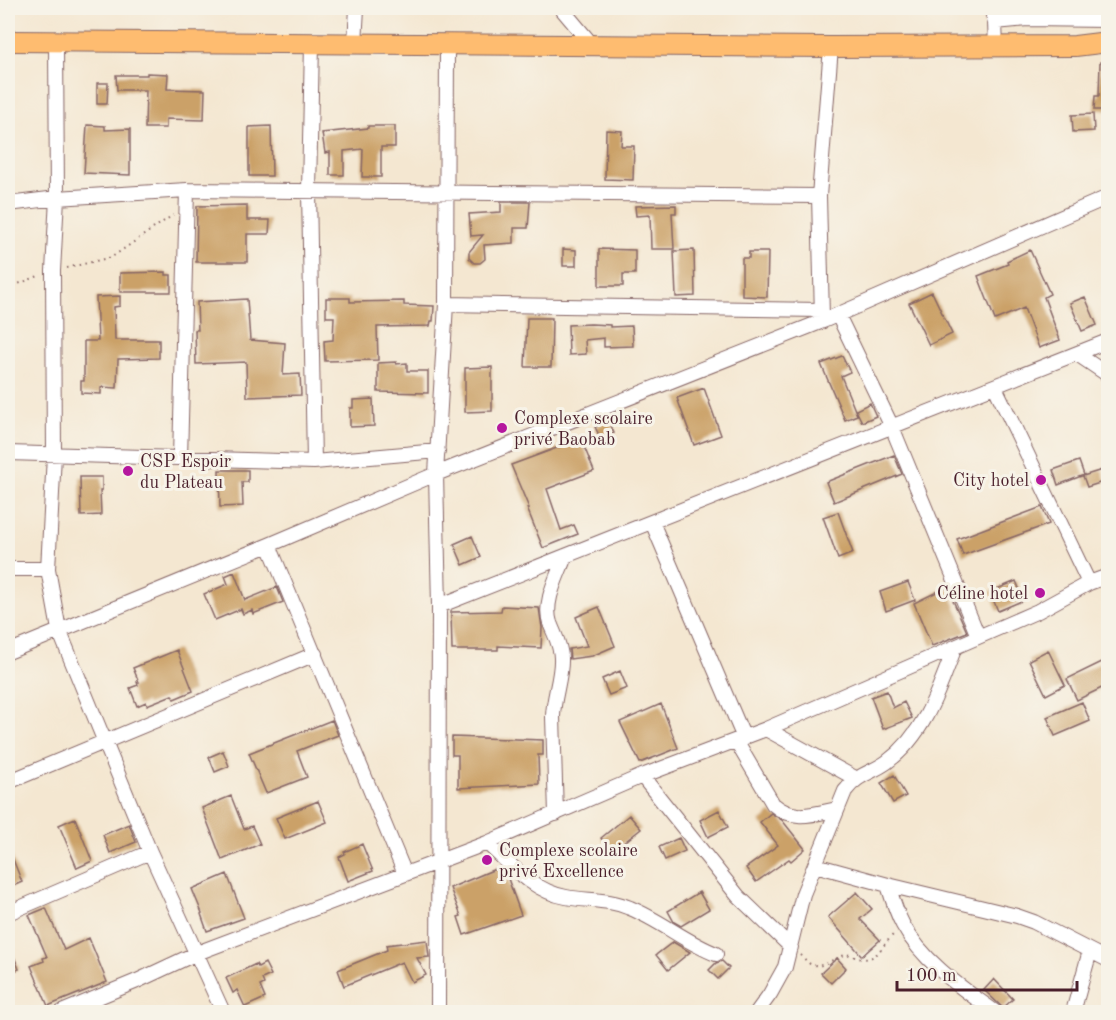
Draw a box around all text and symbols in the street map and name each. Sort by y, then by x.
place label: Complexe scolaire privé Baobab [514,410,653,449]
marker: Complexe scolaire privé Baobab [495,421,509,435]
place label: CSP Espoir du Plateau [140,453,232,492]
marker: CSP Espoir du Plateau [121,464,135,478]
place label: City hotel [953,472,1029,490]
marker: City hotel [1034,473,1048,487]
place label: Céline hotel [937,585,1028,603]
marker: Céline hotel [1033,586,1047,600]
place label: Complexe scolaire privé Excellence [499,842,638,881]
marker: Complexe scolaire privé Excellence [480,853,494,867]
scale bar [897,954,1077,992]
text: 100 m [906,967,957,985]

